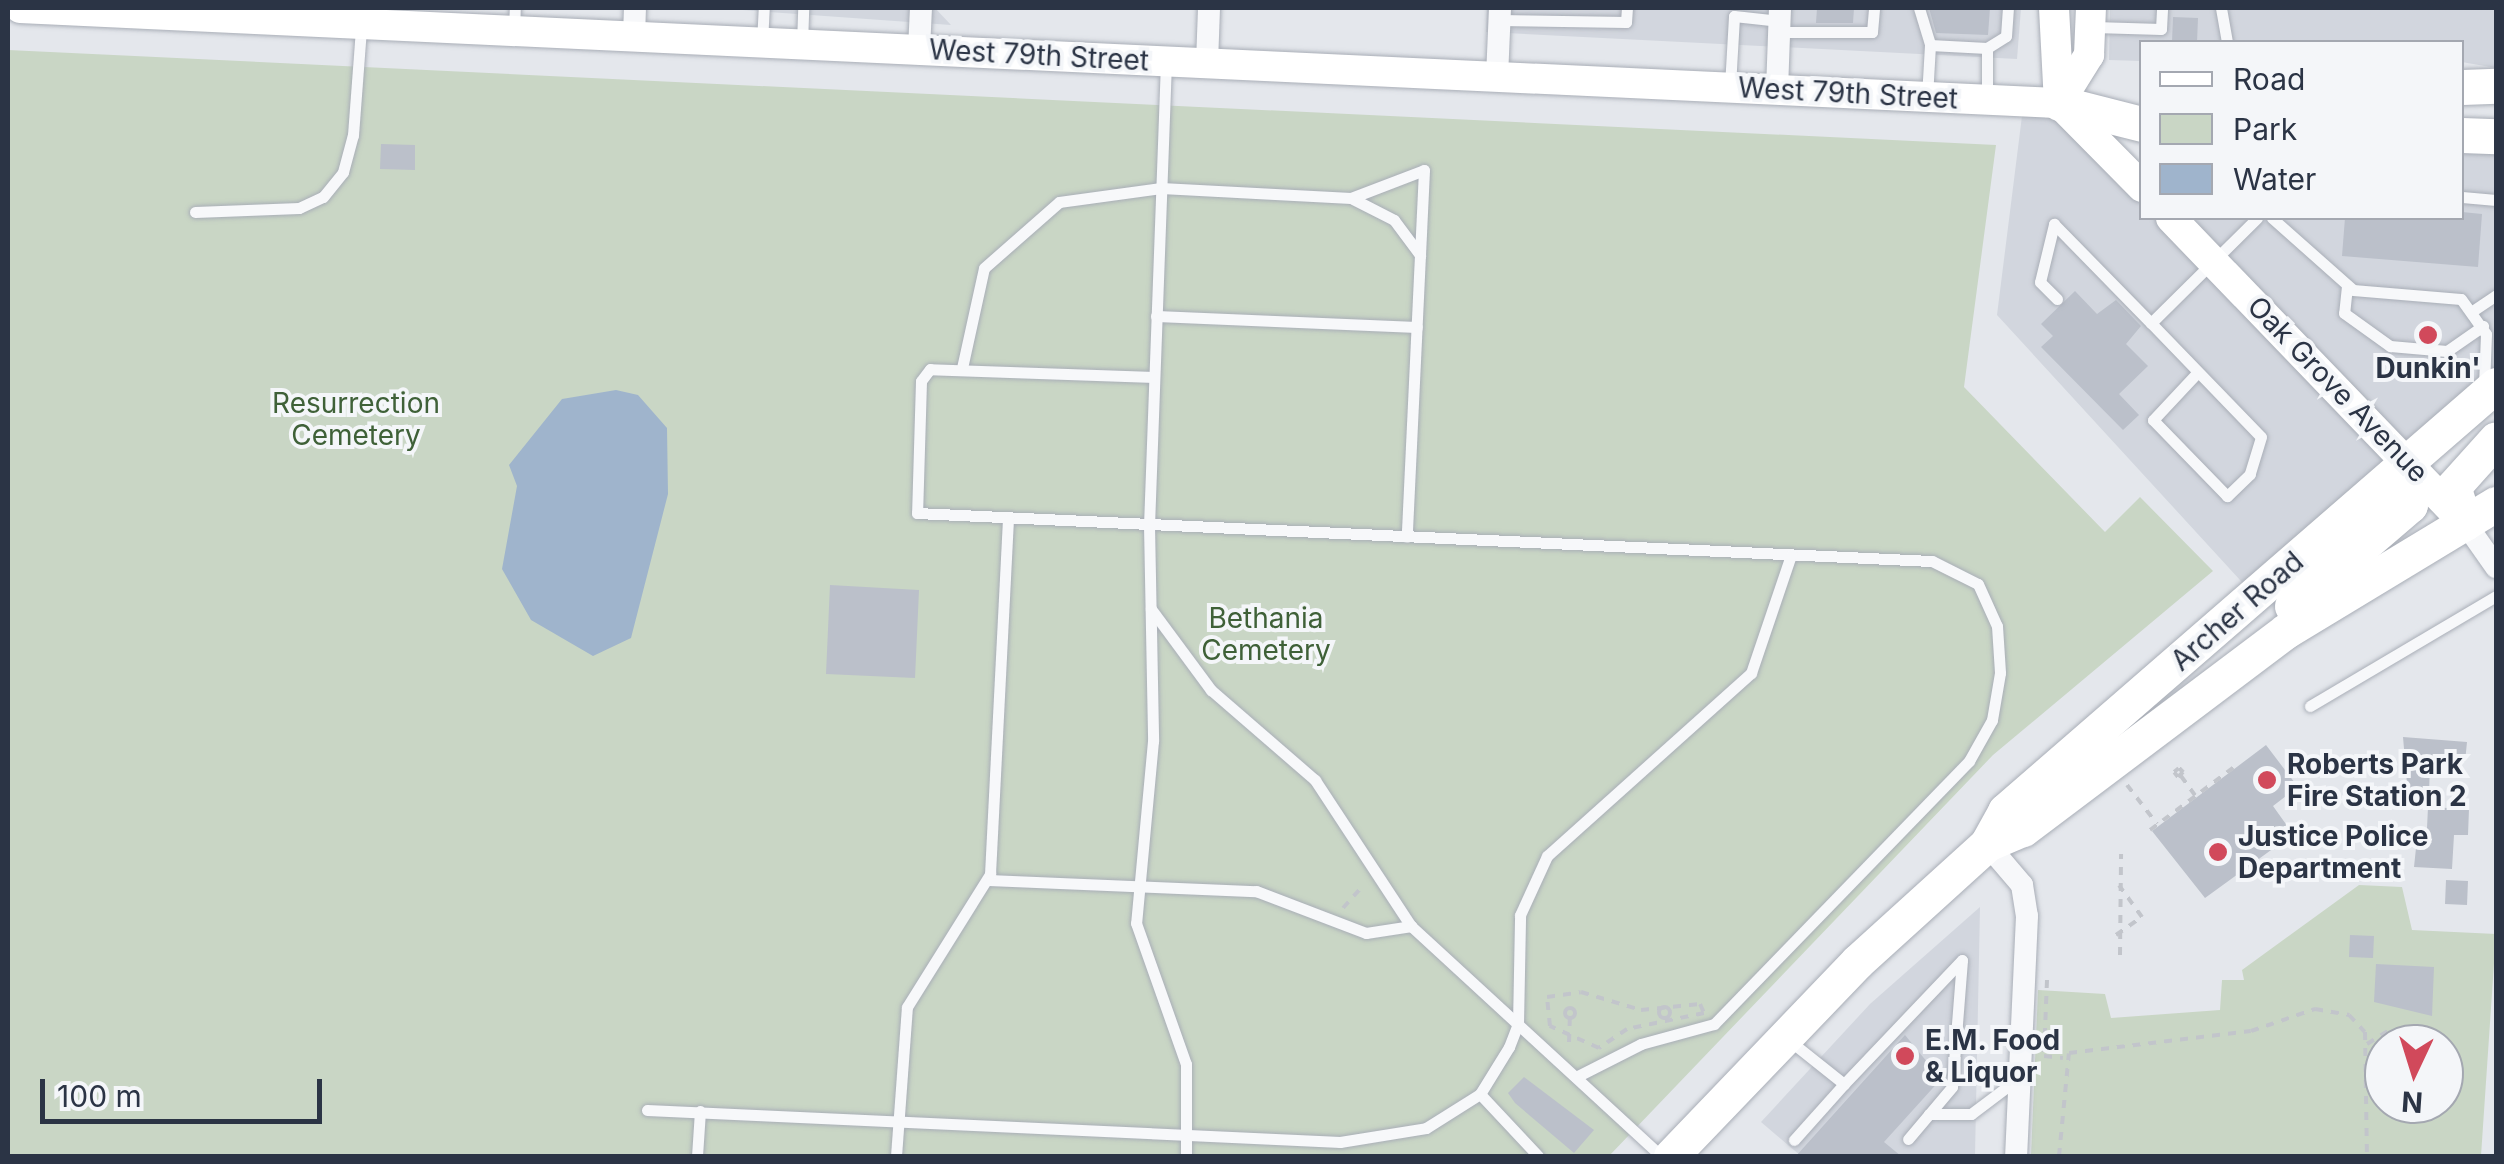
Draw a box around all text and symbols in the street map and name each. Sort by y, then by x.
street label: West 79th Street [928,32,1150,78]
legend [2139,40,2464,220]
text: Road [2233,61,2305,97]
street label: West 79th Street [1737,70,1959,116]
text: Park [2233,111,2297,147]
text: Water [2233,161,2316,197]
street label: Oak Grove Avenue [2241,289,2435,489]
marker: Dunkin' [2417,324,2439,346]
place label: Dunkin' [2375,351,2481,385]
park label: Resurrection Cemetery [272,386,440,452]
street label: Archer Road [2164,544,2310,678]
park label: Bethania Cemetery [1201,601,1331,667]
place label: Roberts Park Fire Station 2 [2287,747,2467,813]
marker: Roberts Park Fire Station 2 [2256,769,2278,791]
place label: Justice Police Department [2238,819,2429,885]
marker: Justice Police Department [2207,841,2229,863]
place label: E.M. Food & Liquor [1925,1023,2061,1089]
north arrow [2364,1024,2464,1124]
marker: E.M. Food & Liquor [1894,1045,1916,1067]
scale bar [45,1059,328,1121]
text: 100 m [57,1078,142,1114]
text: N [2400,1084,2424,1120]

